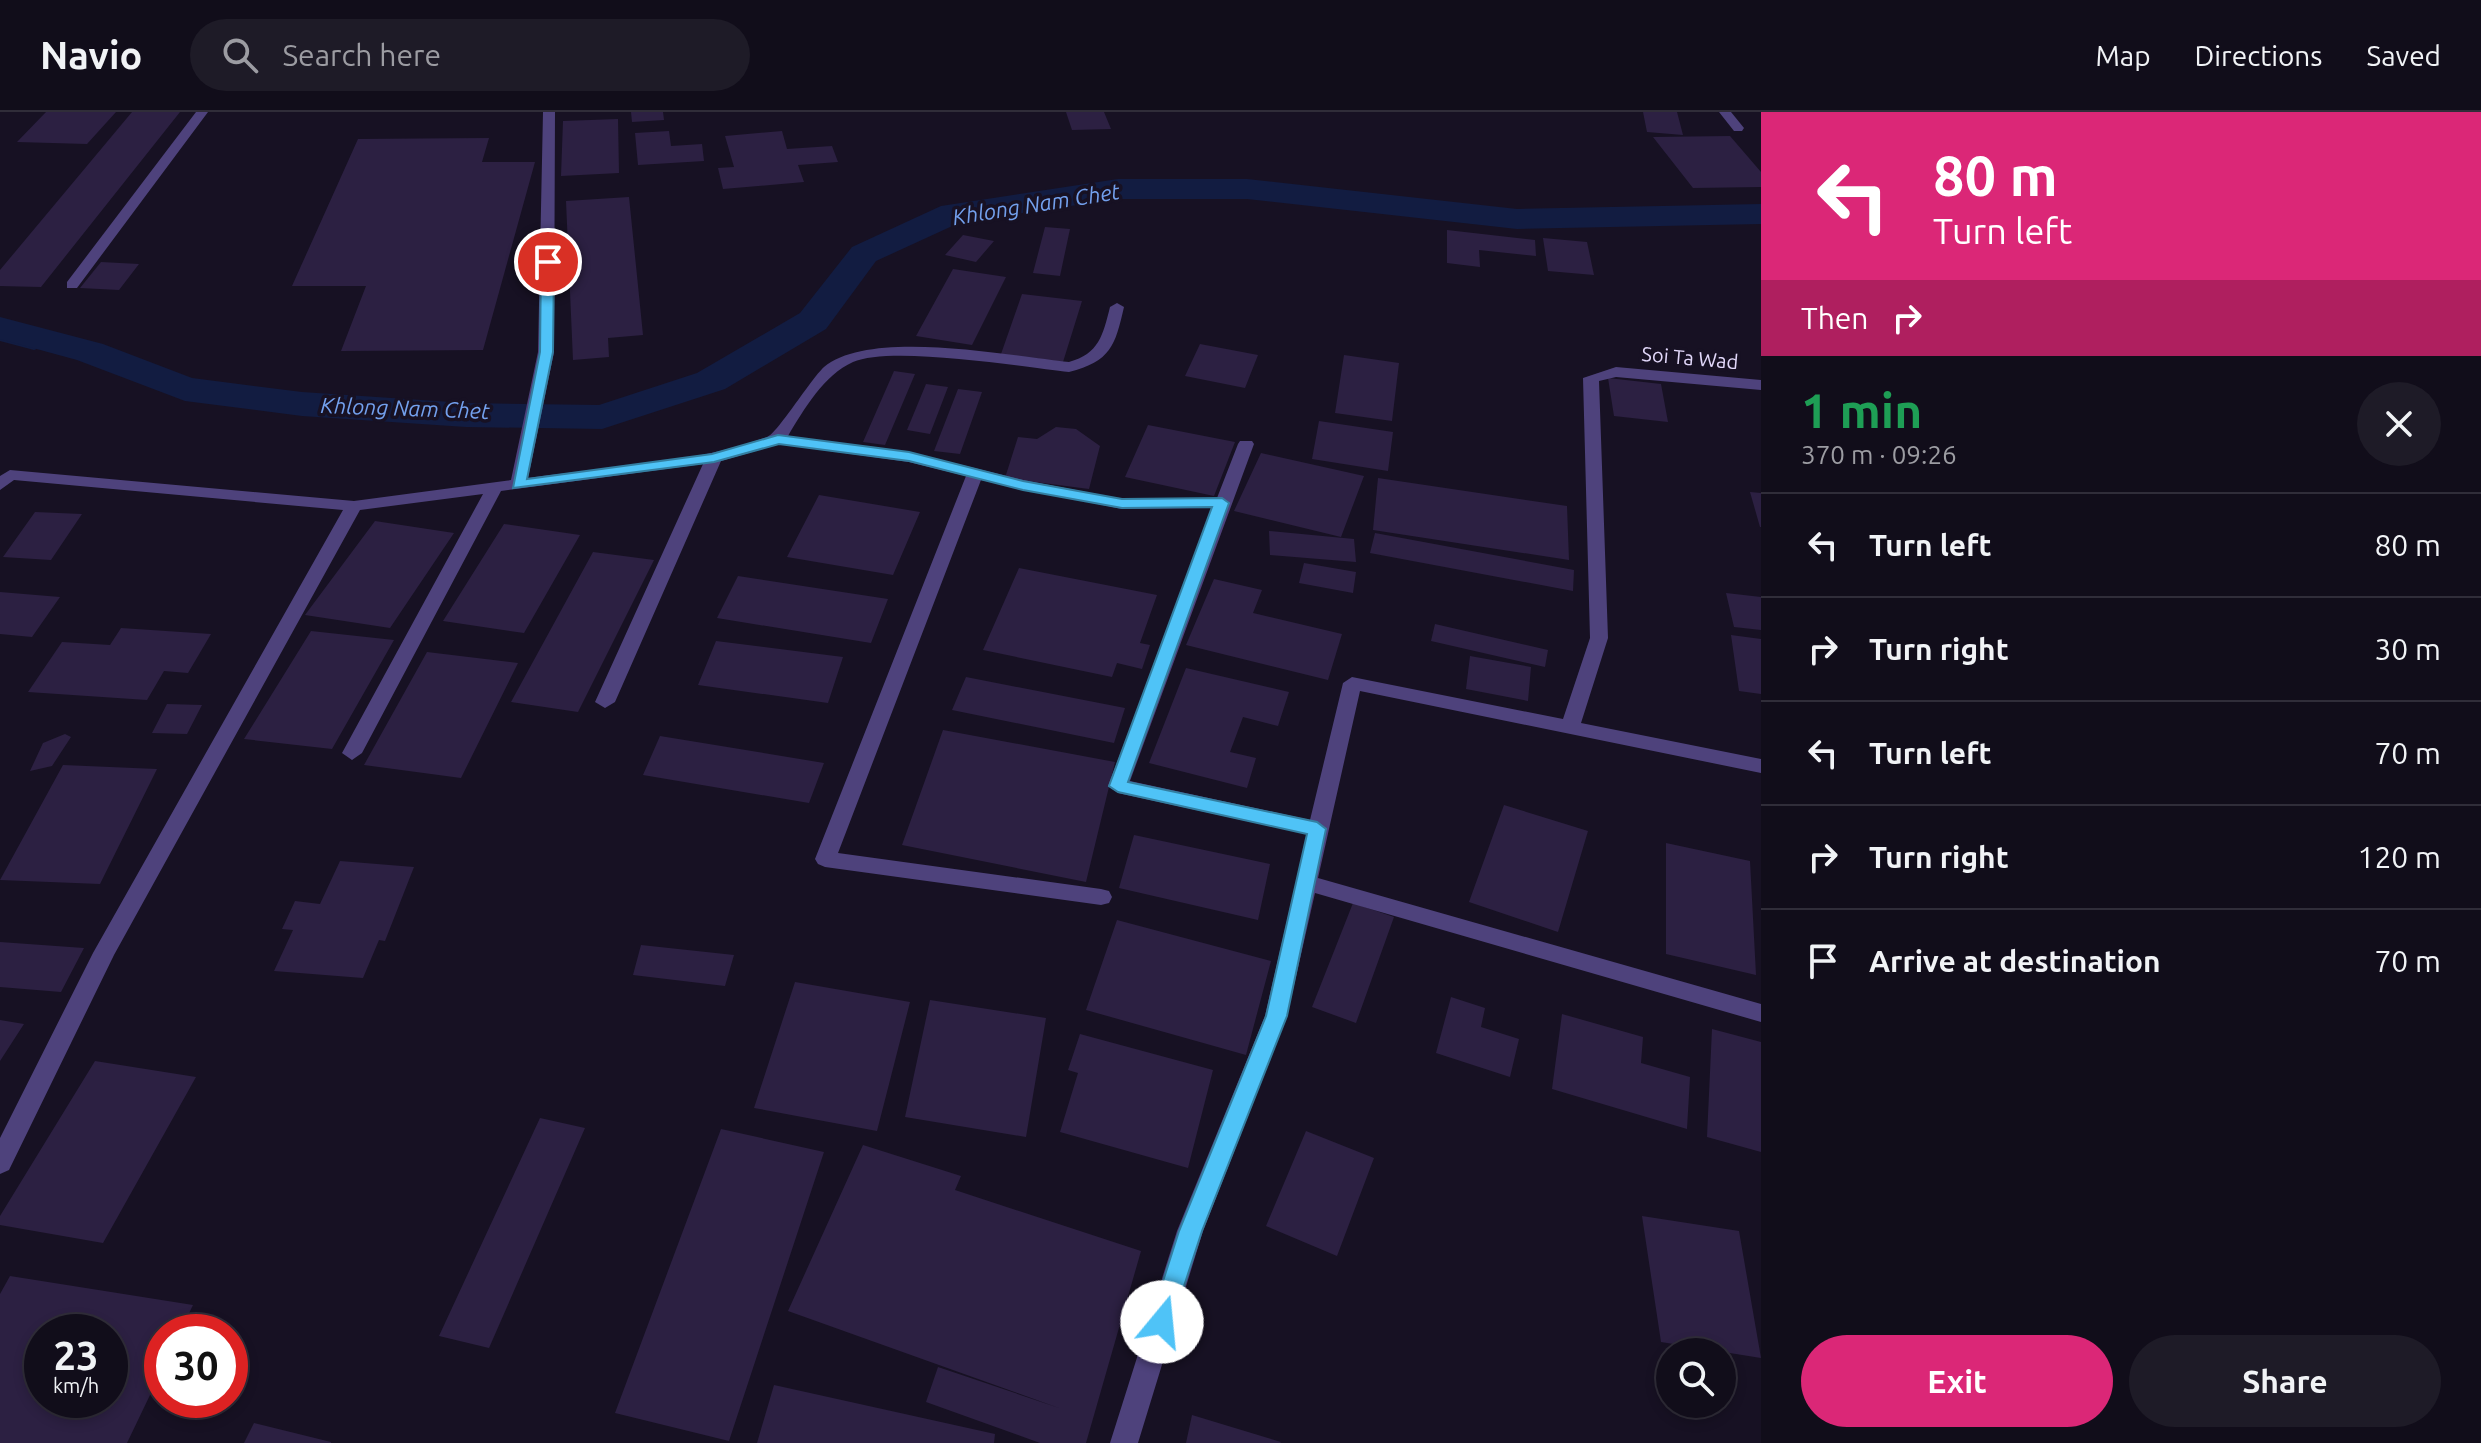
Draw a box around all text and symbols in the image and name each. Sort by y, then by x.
search box [190,19,750,91]
icon: search [218,33,262,77]
text: Navio [40,34,142,76]
text: Search here [282,38,441,72]
text: Map [2095,40,2151,71]
text: Directions [2195,40,2322,71]
text: Saved [2366,40,2441,71]
icon: left [1801,144,1905,248]
text: 80 m [1933,144,2058,207]
water label: Khlong Nam Chet [950,178,1122,229]
text: Turn left [1933,210,2072,251]
pin [514,228,582,296]
icon: arrive [526,240,570,284]
icon: right [1885,296,1929,340]
text: Then [1801,301,1869,335]
street label: Soi Ta Wad [1641,342,1739,373]
button: close [2357,382,2441,466]
text: 1 min [1801,383,1922,437]
water label: Khlong Nam Chet [320,392,490,423]
text: 370 m · 09:26 [1801,440,1957,469]
icon: left [1801,523,1845,567]
text: Turn left [1869,528,1991,562]
text: 80 m [2374,528,2441,562]
icon: right [1801,627,1845,671]
text: Turn right [1869,632,2009,666]
text: 30 m [2374,632,2441,666]
icon: left [1801,731,1845,775]
text: Turn left [1869,736,1991,770]
text: 70 m [2374,736,2441,770]
icon: right [1801,835,1845,879]
text: Turn right [1869,840,2009,874]
text: 120 m [2357,840,2441,874]
icon: arrive [1801,939,1845,983]
text: Arrive at destination [1869,944,2161,978]
text: 70 m [2374,944,2441,978]
position arrow [1120,1280,1204,1364]
speed limit sign: 30 [144,1314,248,1418]
text: 23 [53,1333,99,1378]
button: Exit [1801,1335,2113,1427]
button: Share [2129,1335,2441,1427]
map controls [1656,1338,1736,1418]
button: search [1656,1338,1736,1418]
text: km/h [53,1374,99,1397]

